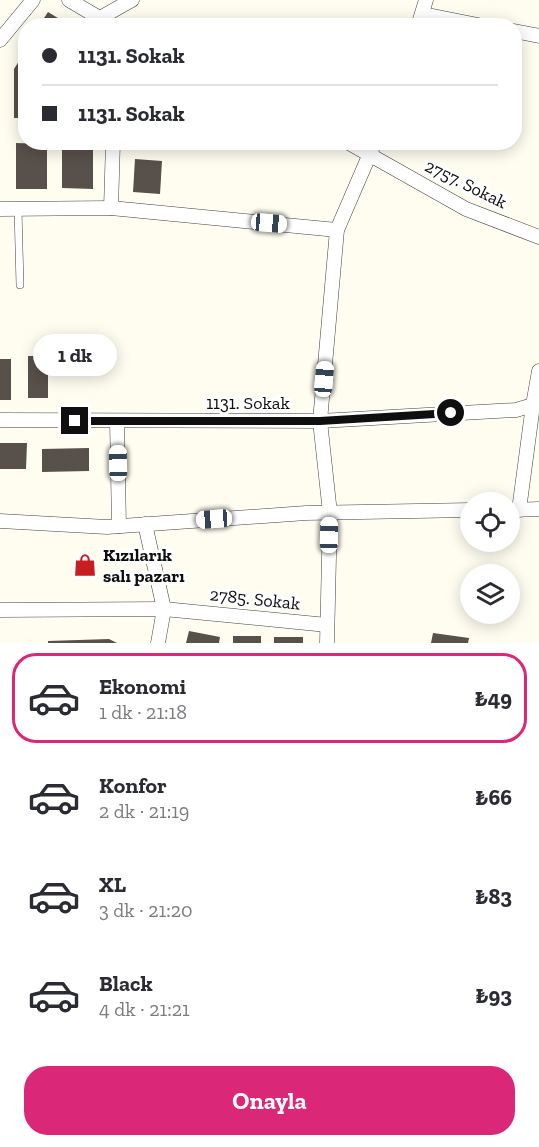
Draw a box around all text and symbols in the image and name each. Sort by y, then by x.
text: 1131. Sokak [78,42,185,69]
text: 1131. Sokak [78,100,185,127]
street label: 2757. Sokak [421,155,511,214]
car [250,212,288,234]
callout: 1 dk [33,334,117,376]
text: 1 dk [58,343,92,367]
car [313,360,335,398]
street label: 1131. Sokak [206,392,290,414]
route start [437,399,464,426]
route end [61,407,88,434]
car [109,445,127,481]
map controls [460,492,520,624]
button: locate [460,492,520,552]
car [195,509,233,529]
car [320,517,338,553]
place label: Kızılarık salı pazarı [103,544,185,587]
shop icon: Kızılarık salı pazarı [72,552,98,578]
button: layers [460,564,520,624]
street label: 2785. Sokak [209,583,302,615]
icon: car [27,671,81,725]
text: Ekonomi [99,673,186,700]
text: ₺49 [474,685,512,712]
text: 1 dk · 21:18 [99,700,187,724]
icon: car [27,770,81,824]
text: Konfor [99,772,167,799]
text: ₺66 [475,784,512,811]
text: 2 dk · 21:19 [99,799,189,823]
icon: car [27,869,81,923]
text: XL [99,871,126,898]
text: ₺83 [475,883,512,910]
text: 3 dk · 21:20 [99,898,192,922]
icon: car [27,968,81,1022]
text: Black [99,970,153,997]
text: ₺93 [475,982,512,1009]
text: 4 dk · 21:21 [99,997,190,1021]
button: Onayla [24,1066,515,1135]

